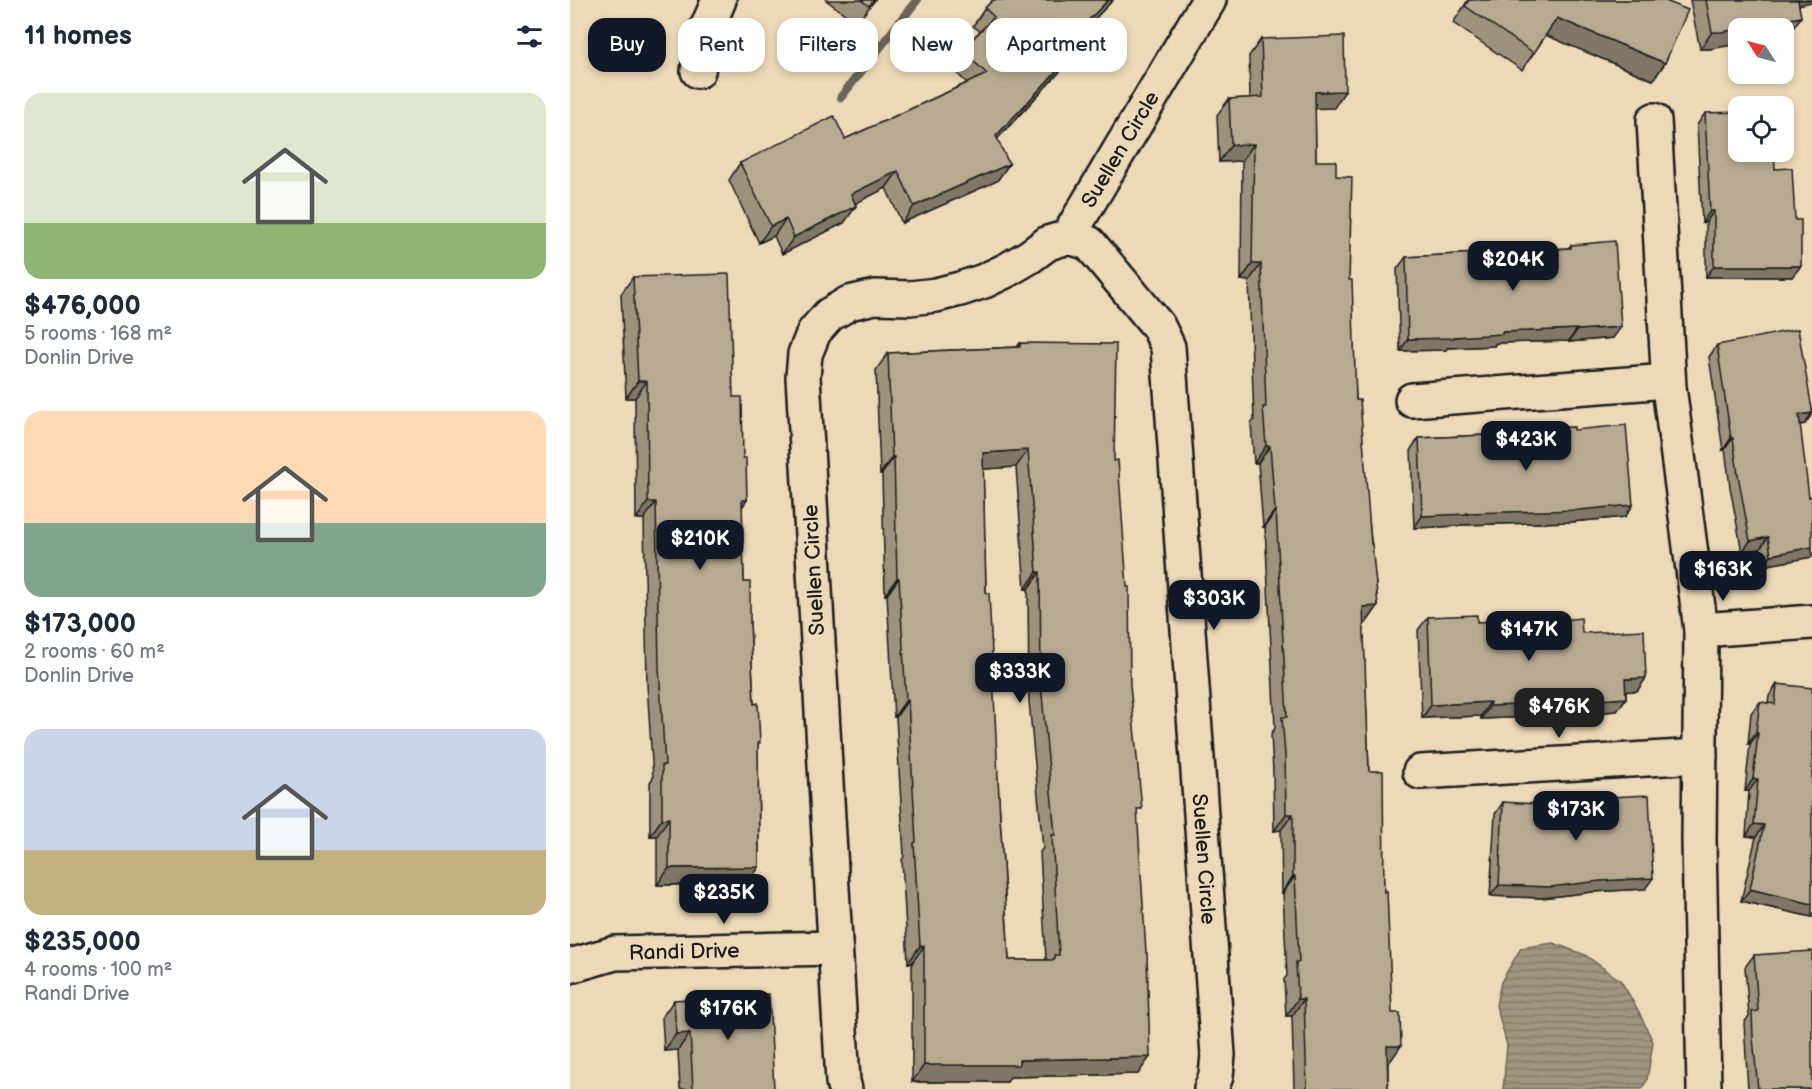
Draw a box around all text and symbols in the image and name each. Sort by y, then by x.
chip: Buy [588,18,666,72]
chip: Rent [678,18,765,72]
chip: Filters [777,18,878,72]
chip: New [890,18,974,72]
chip: Apartment [986,18,1127,72]
north arrow [1728,18,1794,84]
map controls [1728,18,1794,162]
icon: filters [513,20,546,53]
text: 11 homes [24,21,132,52]
street label: Suellen Circle [1076,87,1164,212]
button: locate [1728,96,1794,162]
icon: home [231,132,339,240]
pin: $204K [1471,241,1555,292]
text: $204K [1482,248,1544,272]
text: $476,000 [24,291,141,322]
text: 5 rooms · 168 m² [24,322,172,346]
text: Donlin Drive [24,346,134,370]
pin: $423K [1484,421,1568,472]
text: $423K [1495,428,1557,452]
icon: home [231,450,339,558]
street label: Suellen Circle [798,504,830,636]
pin: $210K [658,520,742,571]
text: $210K [670,527,730,551]
pin: $163K [1681,551,1765,602]
text: $163K [1694,558,1753,582]
pin: $303K [1172,580,1256,631]
text: $303K [1183,587,1245,611]
text: $173,000 [24,609,136,640]
pin: $147K [1487,611,1571,662]
text: $147K [1500,618,1558,642]
text: 2 rooms · 60 m² [24,640,165,664]
pin: $333K [978,653,1062,704]
text: $333K [989,660,1051,684]
text: Donlin Drive [24,664,134,688]
pin: $476K [1517,688,1601,739]
text: $476K [1528,695,1590,719]
icon: home [231,768,339,876]
pin: $173K [1534,791,1618,842]
street label: Suellen Circle [1187,793,1221,925]
text: $173K [1547,798,1605,822]
pin: $235K [682,874,766,925]
text: $235K [693,881,755,905]
text: $235,000 [24,927,141,958]
street label: Randi Drive [629,938,740,965]
text: 4 rooms · 100 m² [24,958,172,982]
text: Randi Drive [24,982,129,1006]
pin: $176K [686,990,770,1041]
text: $176K [699,997,757,1021]

